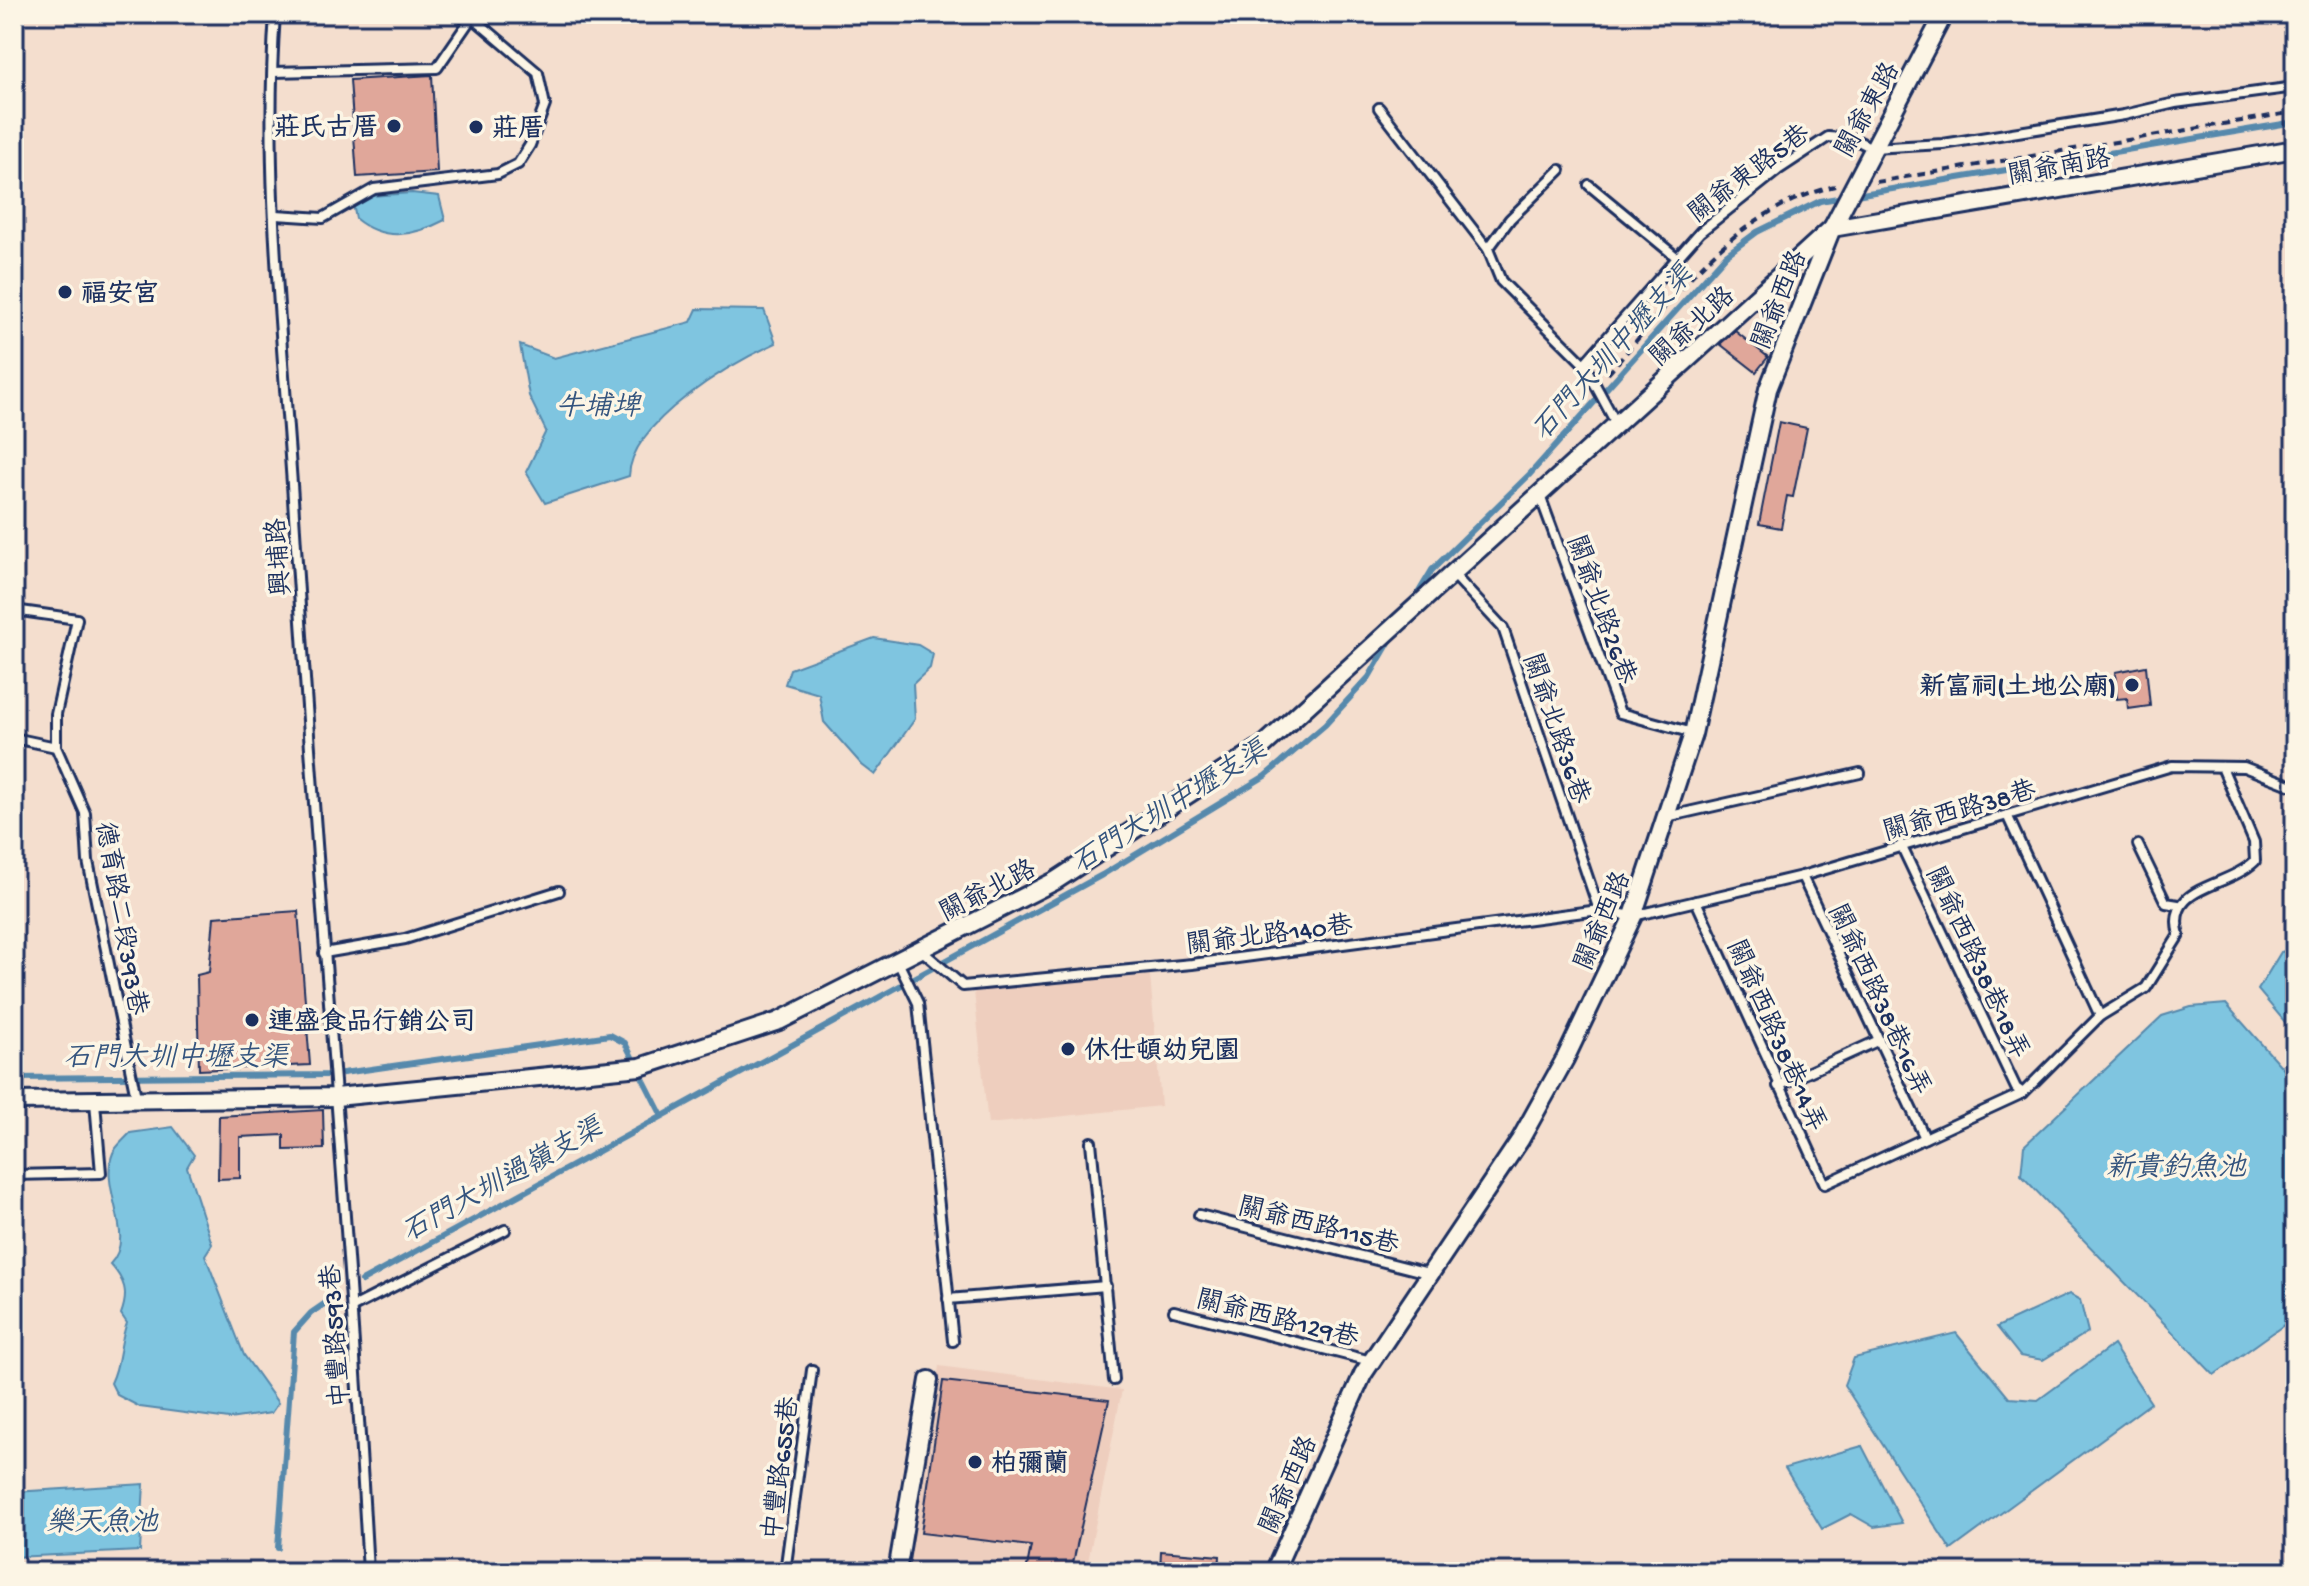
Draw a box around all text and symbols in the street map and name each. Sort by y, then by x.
street label: 關爺東路 [1829,57,1909,164]
place label: 莊氏古厝 [274,113,378,146]
place label: 莊厝 [492,114,544,147]
marker: 莊氏古厝 [385,117,403,135]
marker: 莊厝 [467,118,485,136]
street label: 關爺東路5巷 [1683,118,1817,231]
street label: 關爺南路 [2006,143,2114,194]
street label: 關爺西路 [1746,246,1816,355]
water label: 石門大圳中壢支渠 [1526,257,1703,448]
place label: 福安宫 [81,279,159,312]
street label: 關爺北路 [1644,281,1743,375]
marker: 福安宫 [56,283,74,301]
water label: 牛埔埤 [556,391,642,425]
street label: 興埔路 [261,517,300,597]
street label: 關爺北路26巷 [1558,531,1642,689]
street label: 關爺北路36巷 [1514,650,1596,809]
place label: 新富祠(土地公廟) [1919,672,2116,705]
marker: 新富祠(土地公廟) [2123,676,2141,694]
water label: 石門大圳中壢支渠 [1066,733,1276,882]
street label: 關爺西路38巷 [1880,775,2040,850]
street label: 德育路二段393巷 [86,819,153,1018]
street label: 關爺北路 [935,854,1042,930]
street label: 關爺西路38巷18弄 [1917,862,2035,1065]
street label: 關爺西路 [1569,867,1640,976]
street label: 關爺西路38巷16弄 [1819,900,1937,1101]
street label: 關爺北路140巷 [1184,910,1355,963]
street label: 關爺西路38巷14弄 [1718,935,1832,1137]
place label: 連盛食品行銷公司 [268,1007,476,1040]
marker: 連盛食品行銷公司 [243,1011,261,1029]
place label: 休仕頓幼兒園 [1084,1036,1240,1069]
marker: 休仕頓幼兒園 [1059,1040,1077,1058]
water label: 石門大圳中壢支渠 [64,1041,290,1076]
water label: 石門大圳過嶺支渠 [396,1110,611,1251]
water label: 新貴釣魚池 [2106,1151,2247,1186]
street label: 關爺西路115巷 [1234,1191,1402,1263]
street label: 中豐路593巷 [316,1263,359,1409]
street label: 關爺西路129巷 [1192,1284,1362,1357]
street label: 中豐路655巷 [757,1395,808,1542]
street label: 關爺西路 [1254,1431,1326,1540]
place label: 柏彌蘭 [991,1449,1069,1482]
marker: 柏彌蘭 [966,1453,984,1471]
water label: 樂天魚池 [46,1506,159,1541]

